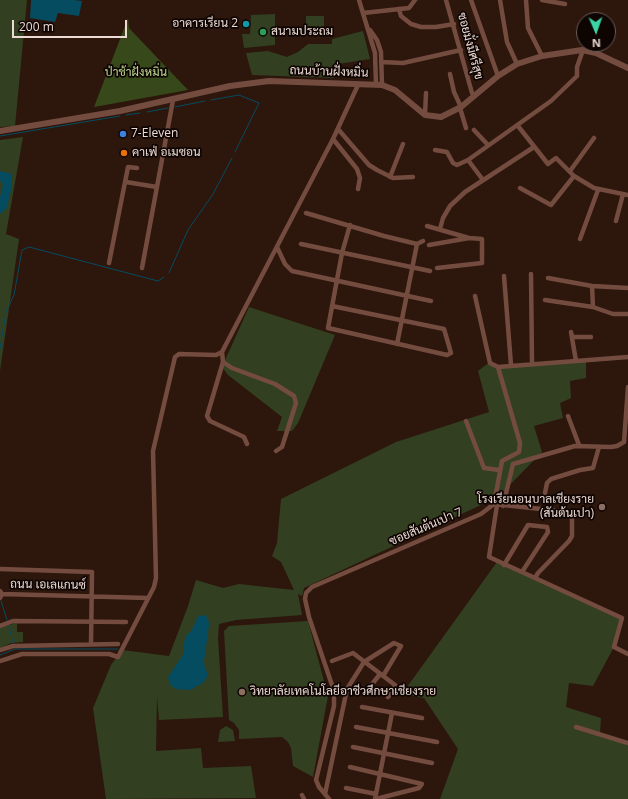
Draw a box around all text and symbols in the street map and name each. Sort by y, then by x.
street label: ซอยมั่งมีศรีสุข [454,11,486,81]
scale bar [14,12,129,38]
north arrow [576,12,616,52]
place label: อาคารเรียน 2 [172,17,238,31]
text: 200 m [19,18,54,35]
marker: อาคารเรียน 2 [241,19,251,29]
place label: สนามประถม [271,25,333,39]
marker: สนามประถม [258,27,268,37]
text: N [592,36,601,51]
street label: ถนนบ้านฝั่งหมิ่น [289,63,369,81]
park label: ป่าช้าฝั่งหมิ่น [105,66,167,80]
place label: 7-Eleven [131,127,178,141]
marker: 7-Eleven [118,129,128,139]
place label: คาเฟ่ อเมซอน [132,146,201,160]
marker: คาเฟ่ อเมซอน [119,148,129,158]
place label: โรงเรียนอนุบาลเชียงราย (สันต้นเปา) [477,493,594,521]
marker: โรงเรียนอนุบาลเชียงราย (สันต้นเปา) [597,502,607,512]
street label: ซอยสันต้นเปา 7 [387,505,465,549]
street label: ถนน เอเลแกนซ์ [10,577,86,593]
place label: วิทยาลัยเทคโนโลยีอาชีวศึกษาเชียงราย [250,685,436,699]
marker: วิทยาลัยเทคโนโลยีอาชีวศึกษาเชียงราย [237,687,247,697]

